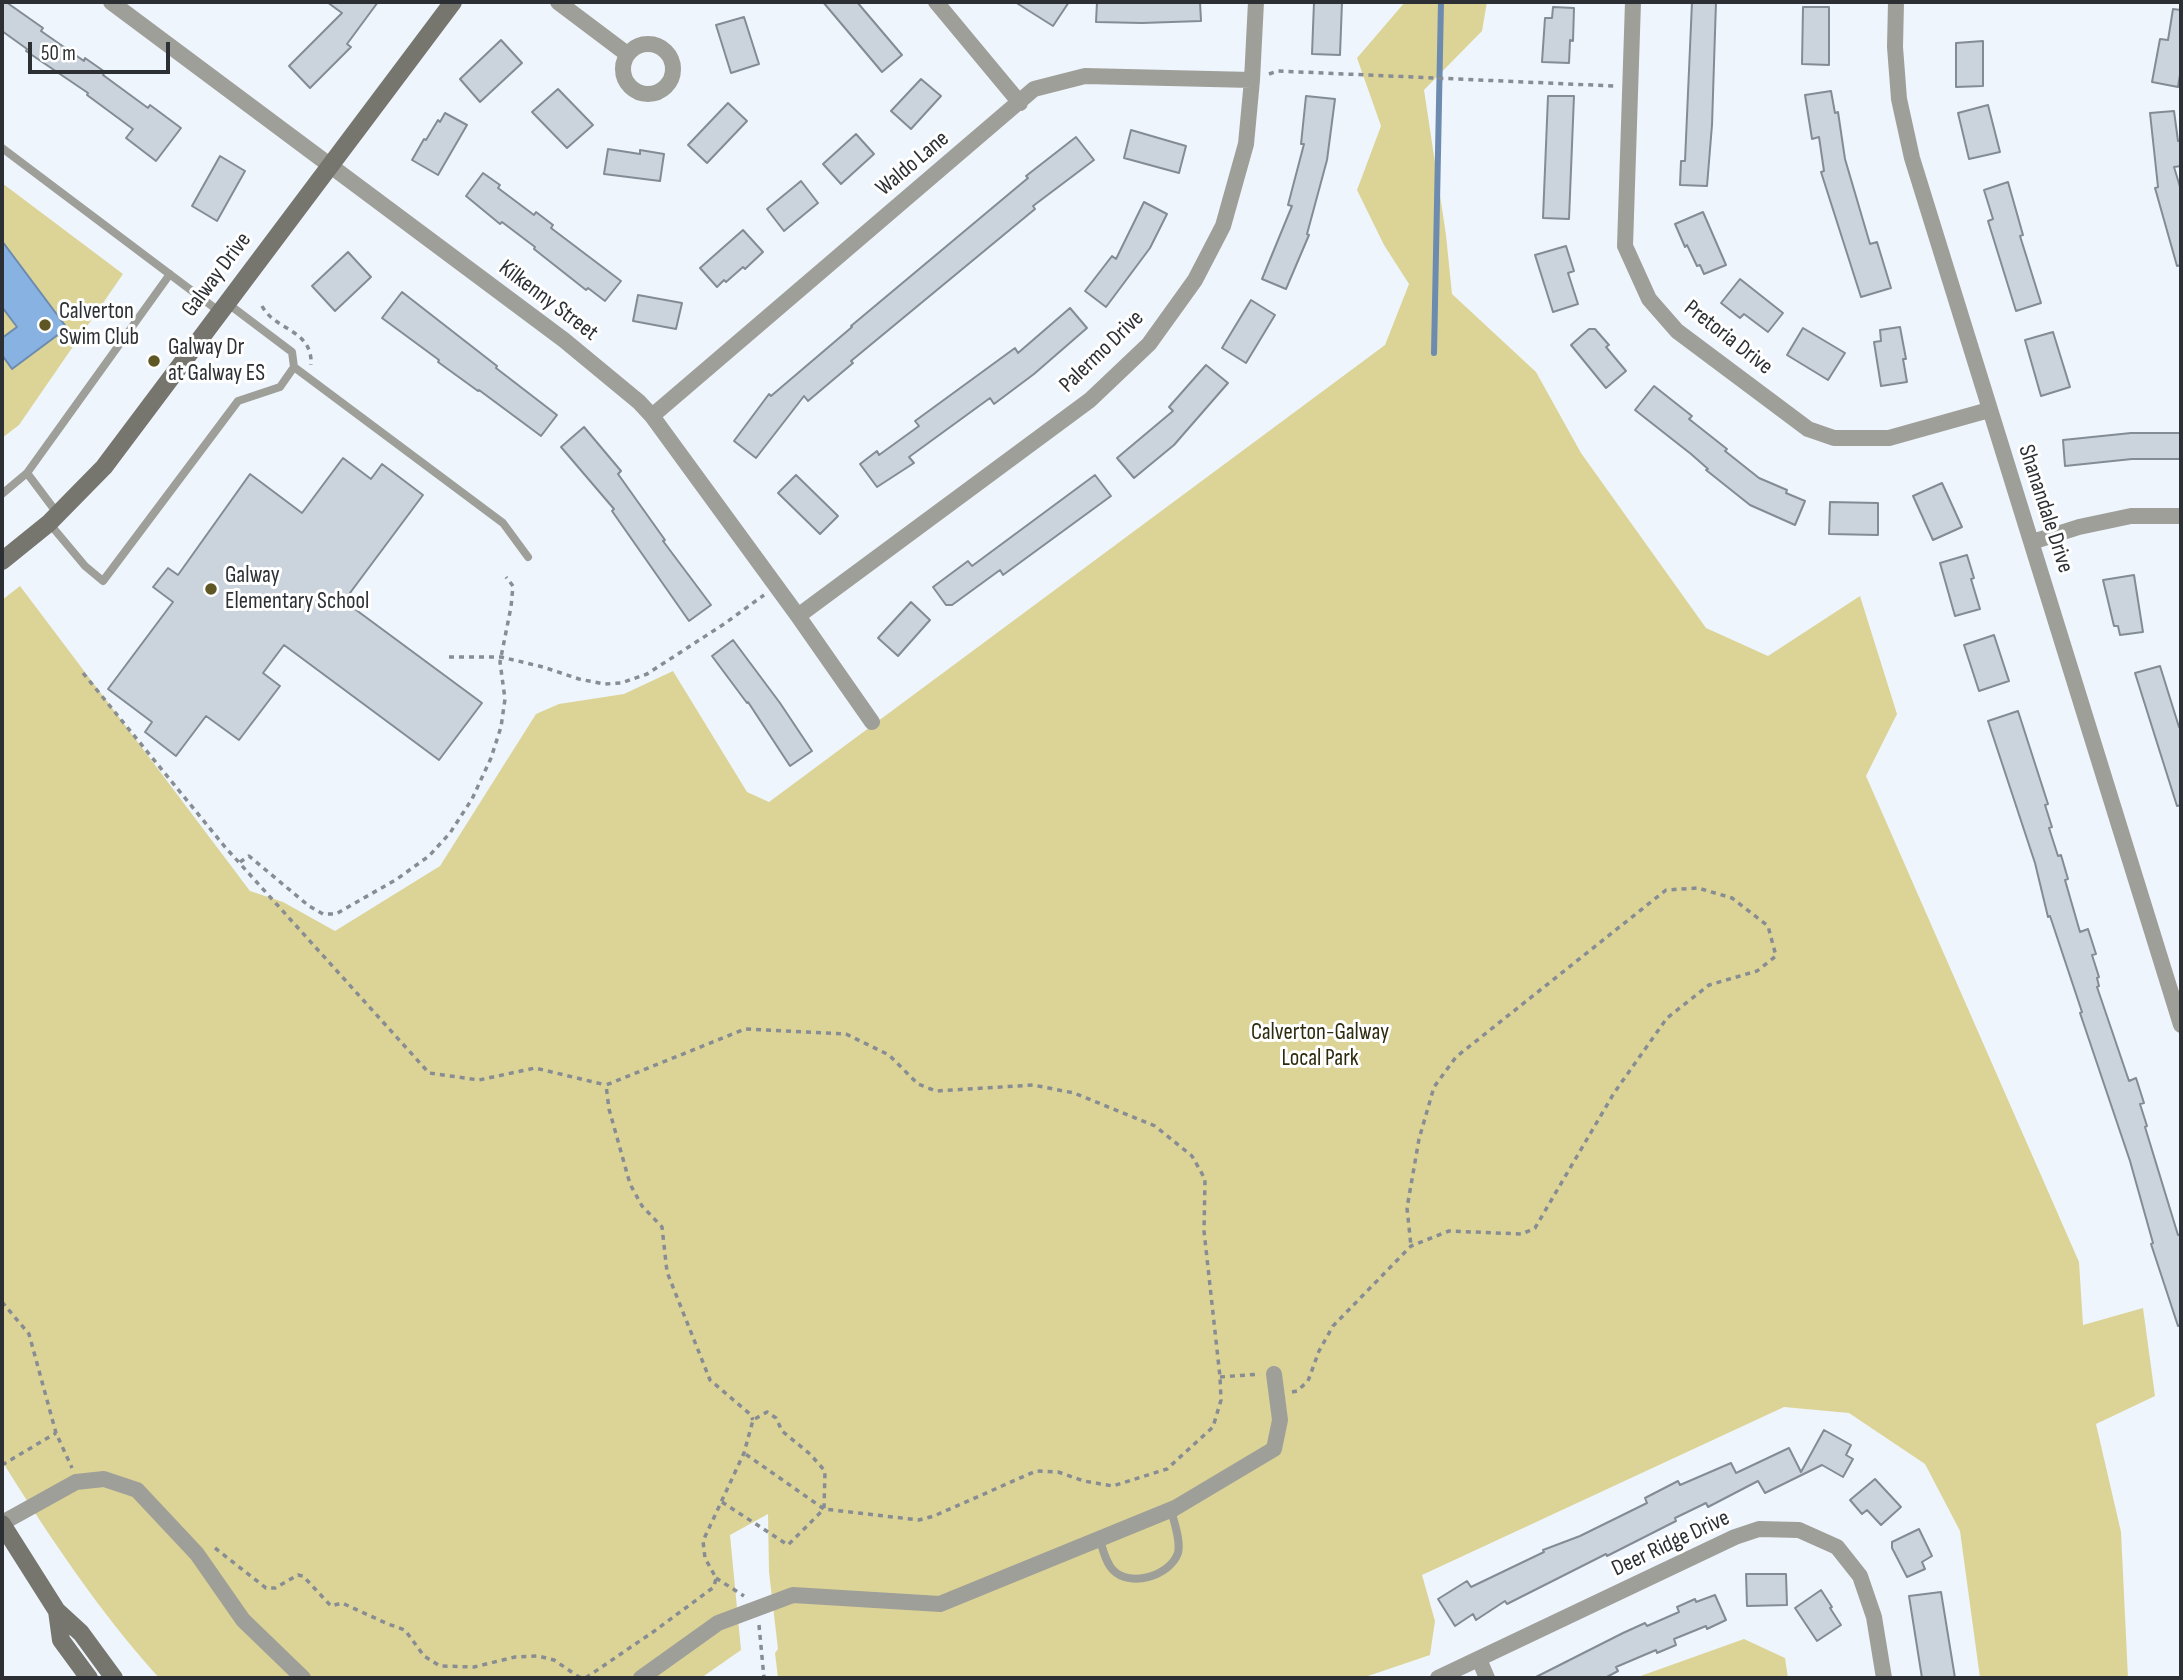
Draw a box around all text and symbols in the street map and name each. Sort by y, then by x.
scale bar [32,28,173,72]
text: 50 m [41,41,76,66]
street label: Waldo Lane [871,126,955,202]
street label: Galway Drive [176,227,258,323]
street label: Kilkenny Street [493,255,603,347]
street label: Pretoria Drive [1678,295,1778,381]
place label: Calverton Swim Club [59,298,139,352]
street label: Palermo Drive [1054,305,1150,399]
marker: Calverton Swim Club [37,317,53,333]
place label: Galway Dr at Galway ES [168,334,265,388]
marker: Galway Dr at Galway ES [146,353,162,369]
street label: Shanandale Drive [2011,442,2079,576]
place label: Galway Elementary School [225,562,369,616]
marker: Galway Elementary School [203,581,219,597]
park label: Calverton-Galway Local Park [1251,1019,1389,1073]
street label: Deer Ridge Drive [1608,1505,1734,1583]

